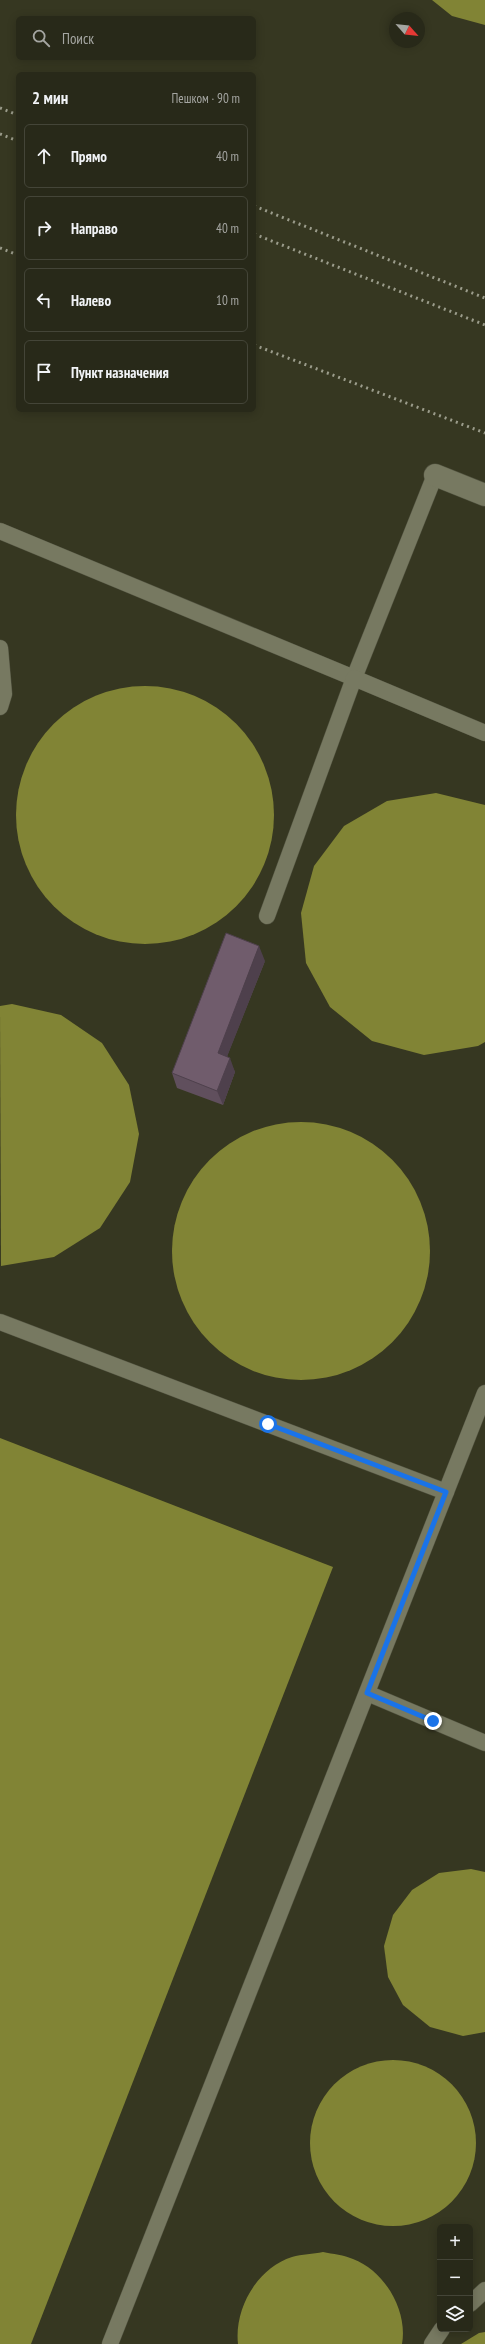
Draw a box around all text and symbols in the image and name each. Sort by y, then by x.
north arrow [389,12,425,48]
search box [16,16,256,60]
icon: search [30,27,52,49]
text: Поиск [62,29,94,48]
text: 2 мин [32,87,68,109]
text: Пешком · 90 m [172,90,240,107]
icon: ahead [33,145,55,167]
text: Прямо [71,147,107,166]
text: 40 m [216,148,239,165]
icon: right [33,217,55,239]
text: Направо [71,219,118,238]
text: 40 m [216,220,239,237]
icon: left [33,289,55,311]
text: Налево [71,291,111,310]
text: 10 m [216,292,239,309]
icon: arrive [33,361,55,383]
text: Пункт назначения [71,363,169,382]
route start [259,1415,277,1433]
route end [424,1712,442,1730]
map controls [437,2224,473,2332]
button: + [437,2224,473,2260]
button: − [437,2260,473,2296]
button: layers [437,2296,473,2332]

